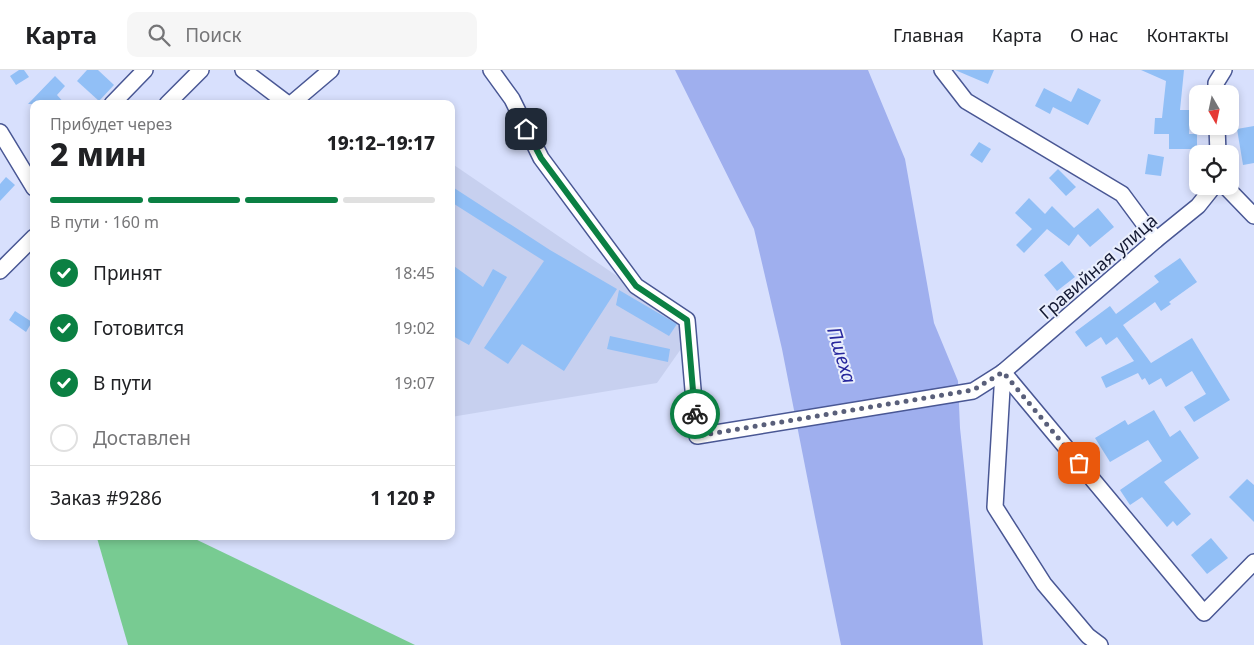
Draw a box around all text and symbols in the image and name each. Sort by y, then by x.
search box [127,12,477,57]
text: Карта [25,18,97,51]
icon: search [145,21,173,49]
text: Поиск [185,22,242,48]
text: Главная [893,23,964,47]
text: Карта [992,23,1042,47]
text: О нас [1070,23,1118,47]
text: Контакты [1146,23,1229,47]
north arrow [1189,85,1239,135]
map controls [1189,85,1239,195]
pin [505,108,547,150]
text: Прибудет через [50,113,172,135]
icon: home [512,115,540,143]
text: 19:12–19:17 [327,130,435,156]
text: 2 мин [50,132,147,175]
button: locate [1189,145,1239,195]
street label: Гравийная улица [1034,208,1162,324]
text: В пути · 160 m [50,211,159,233]
icon: check [50,259,78,287]
text: Принят [93,260,162,286]
text: 18:45 [394,262,435,284]
icon: check [50,314,78,342]
text: Готовится [93,315,184,341]
text: 19:02 [394,317,435,339]
water label: Пшеха [821,324,863,387]
icon: check [50,369,78,397]
text: В пути [93,370,152,396]
text: 19:07 [394,372,435,394]
courier [670,389,720,439]
icon: bike [681,400,709,428]
text: Доставлен [93,425,191,451]
pin [1058,442,1100,484]
icon: bag [1065,449,1093,477]
text: Заказ #9286 [50,485,162,511]
text: 1 120 ₽ [370,485,435,511]

